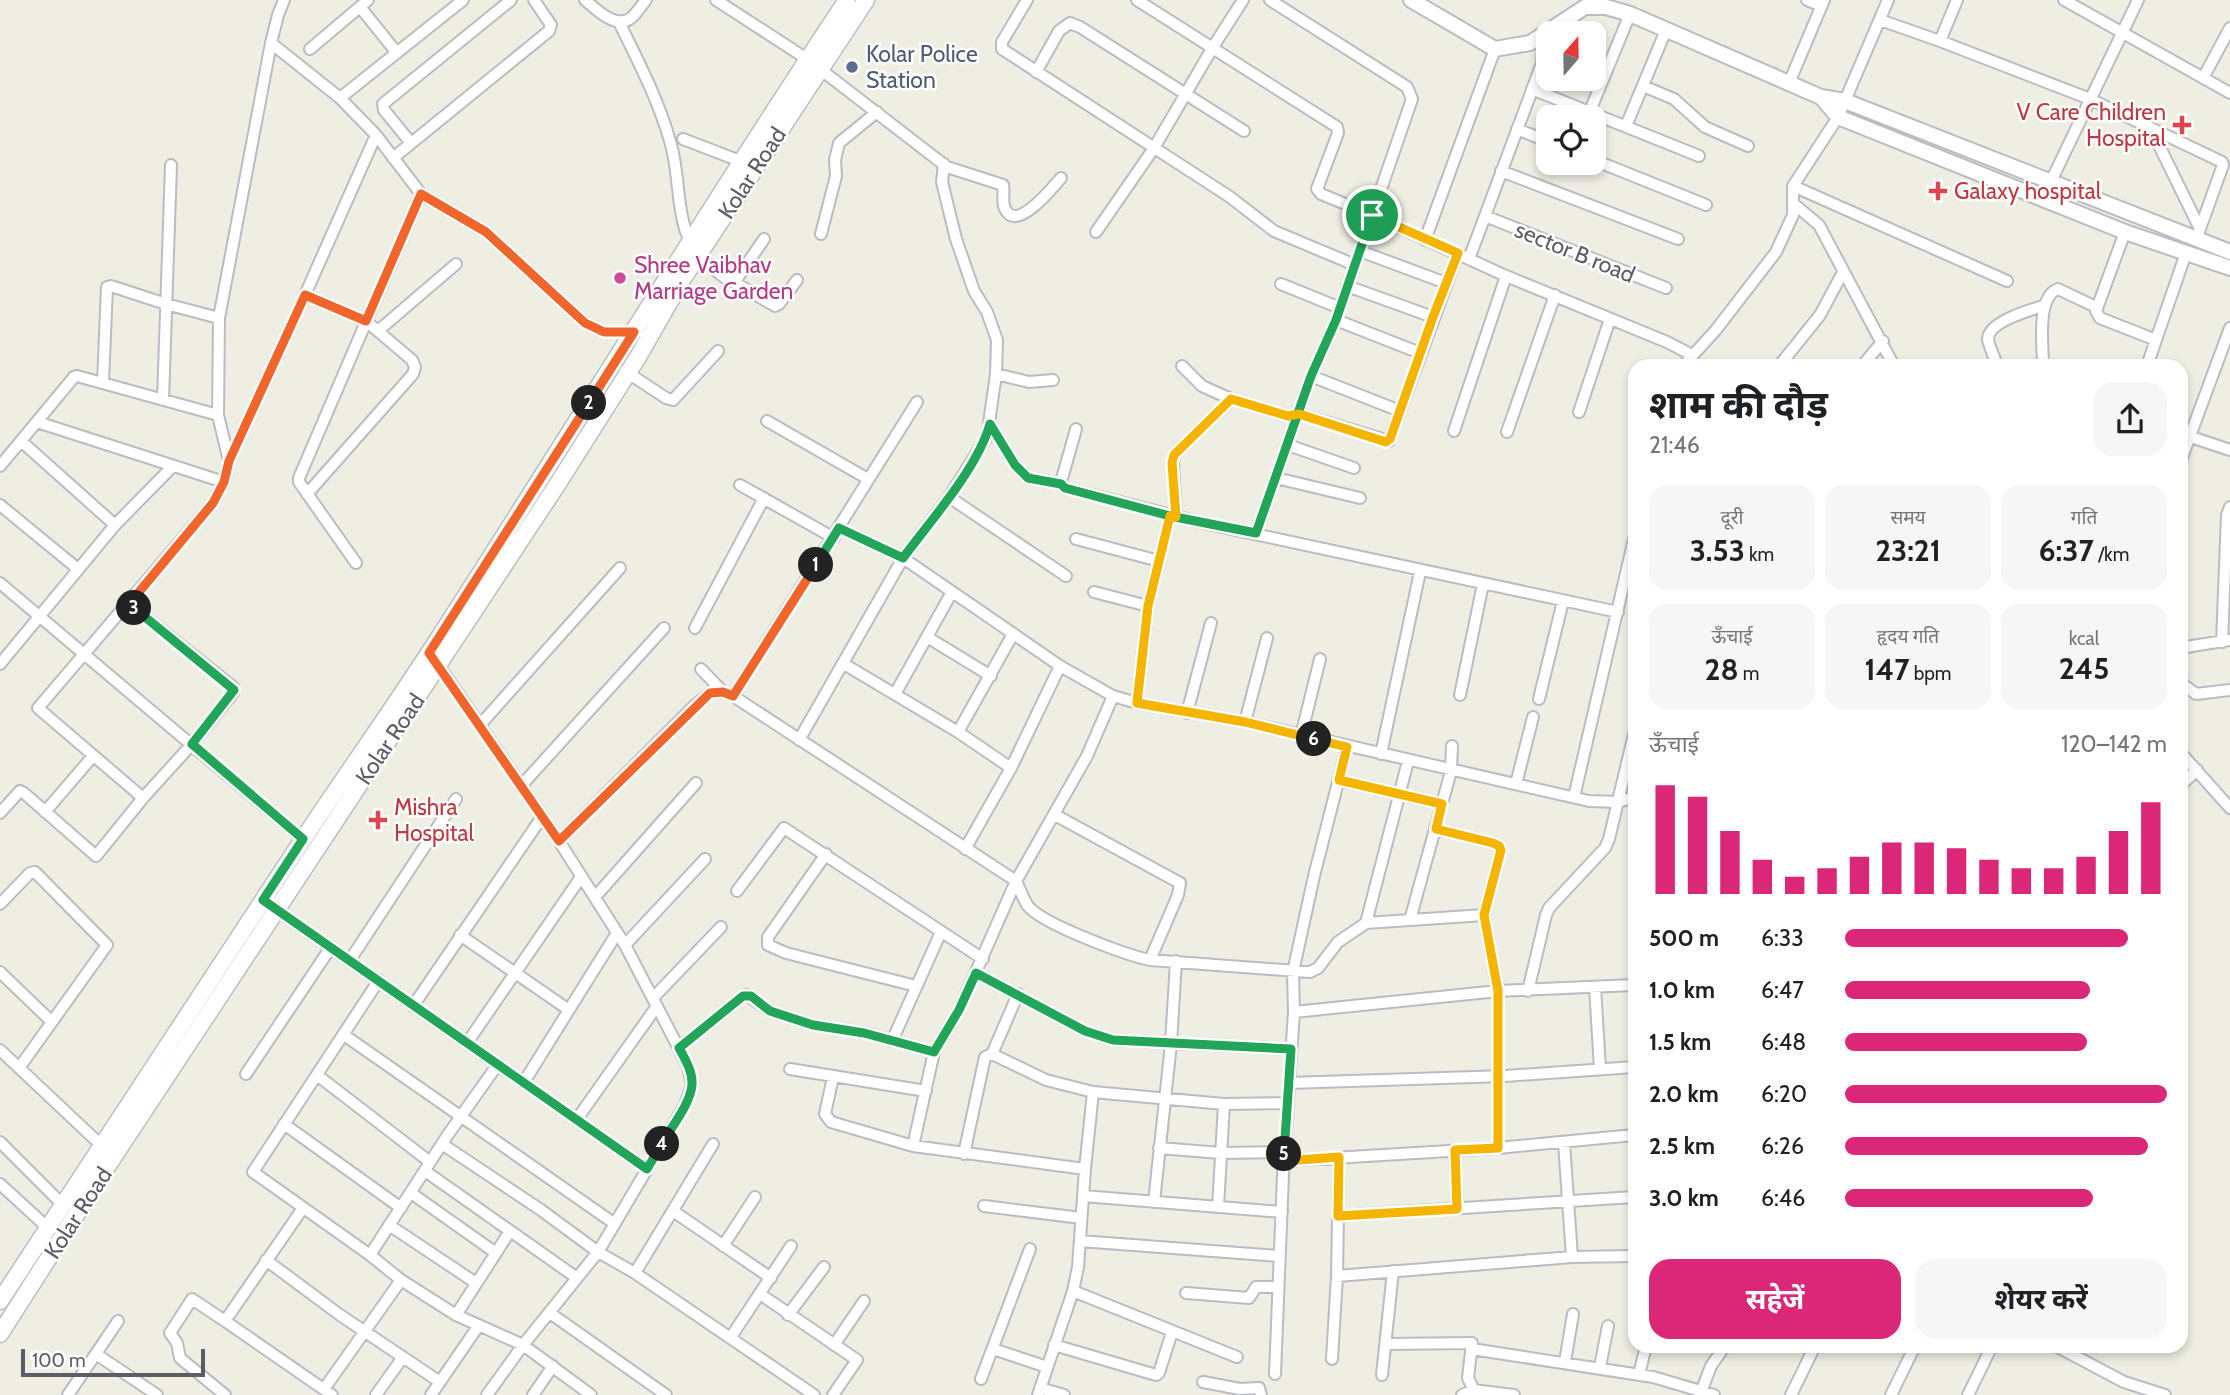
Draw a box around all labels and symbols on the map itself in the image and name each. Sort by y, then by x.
north arrow [1536,21,1606,91]
place label: Kolar Police Station [866,40,978,94]
marker: Kolar Police Station [844,59,860,75]
place label: V Care Children Hospital [2016,98,2167,152]
marker: V Care Children Hospital [2172,115,2192,135]
street label: Kolar Road [712,122,792,224]
place label: Galaxy hospital [1954,177,2102,205]
marker: Galaxy hospital [1928,181,1948,201]
pin [1342,185,1402,245]
street label: sector B road [1511,215,1639,289]
place label: Shree Vaibhav Marriage Garden [634,251,793,305]
marker: Shree Vaibhav Marriage Garden [612,270,628,286]
pin: 2 [572,386,606,420]
pin: 1 [798,548,834,582]
pin: 3 [116,590,152,626]
street label: Kolar Road [349,688,431,790]
pin: 6 [1296,722,1332,756]
place label: Mishra Hospital [394,793,475,847]
marker: Mishra Hospital [368,810,388,830]
pin: 4 [644,1126,680,1162]
pin: 5 [1266,1136,1302,1172]
street label: Kolar Road [38,1162,118,1264]
scale bar [21,1346,205,1378]

